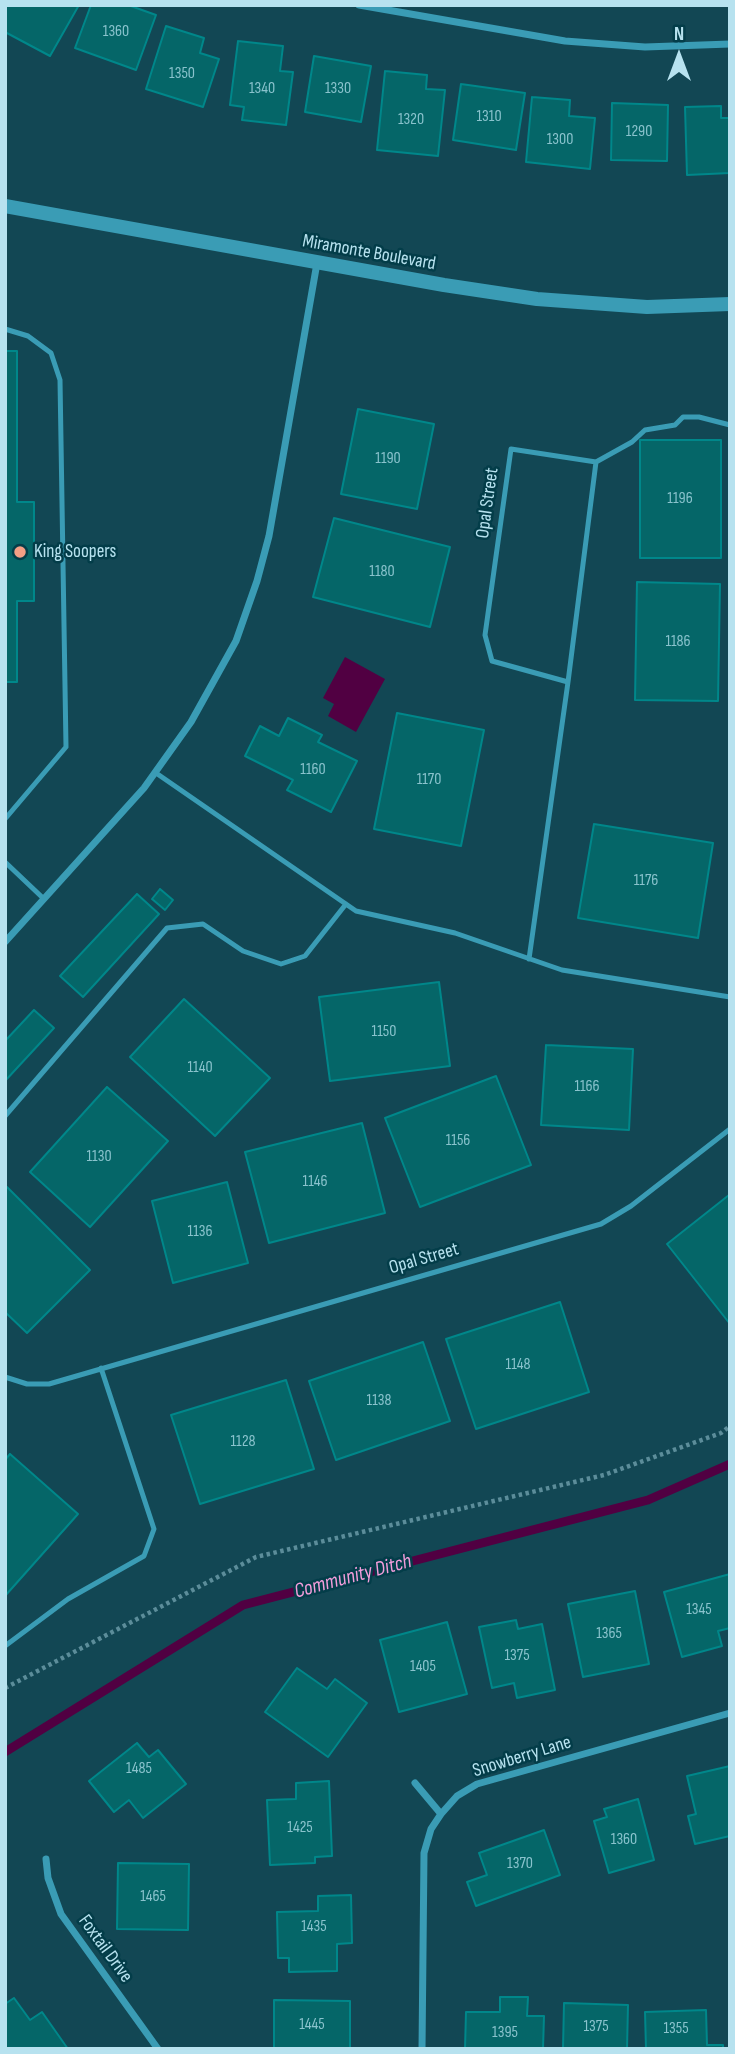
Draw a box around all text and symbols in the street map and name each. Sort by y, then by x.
north arrow [644,21,714,91]
house number: 1360 [103,22,129,42]
text: N [674,23,684,46]
house number: 1350 [169,64,195,84]
house number: 1340 [249,79,275,99]
house number: 1330 [325,79,351,99]
house number: 1310 [476,107,502,127]
house number: 1320 [398,110,424,130]
house number: 1290 [626,122,652,142]
house number: 1300 [547,130,573,150]
street label: Miramonte Boulevard [301,230,437,276]
house number: 1190 [375,449,401,469]
street label: Opal Street [472,466,504,540]
house number: 1196 [667,489,693,509]
place label: King Soopers [34,541,116,563]
marker: King Soopers [12,544,28,560]
house number: 1180 [369,562,395,582]
house number: 1186 [665,632,691,652]
house number: 1160 [300,760,326,780]
house number: 1170 [417,770,441,790]
house number: 1176 [634,871,658,891]
house number: 1150 [372,1022,396,1042]
house number: 1140 [187,1058,213,1078]
house number: 1166 [574,1077,600,1097]
house number: 1156 [446,1131,470,1151]
house number: 1130 [86,1147,112,1167]
house number: 1146 [303,1172,327,1192]
house number: 1136 [188,1222,212,1242]
street label: Opal Street [387,1238,461,1280]
house number: 1148 [506,1355,530,1375]
house number: 1138 [367,1391,391,1411]
house number: 1128 [231,1432,255,1452]
water label: Community Ditch [292,1549,414,1605]
house number: 1345 [686,1600,712,1620]
house number: 1365 [596,1624,622,1644]
house number: 1375 [504,1646,530,1666]
house number: 1405 [410,1657,436,1677]
street label: Snowberry Lane [470,1731,574,1783]
house number: 1485 [126,1759,152,1779]
house number: 1425 [287,1818,313,1838]
house number: 1360 [611,1830,637,1850]
house number: 1370 [507,1854,533,1874]
house number: 1465 [140,1887,166,1907]
street label: Foxtail Drive [73,1911,137,1987]
house number: 1435 [301,1917,327,1937]
house number: 1445 [299,2015,325,2035]
house number: 1375 [583,2017,609,2037]
house number: 1355 [663,2019,689,2039]
house number: 1395 [492,2023,518,2043]

